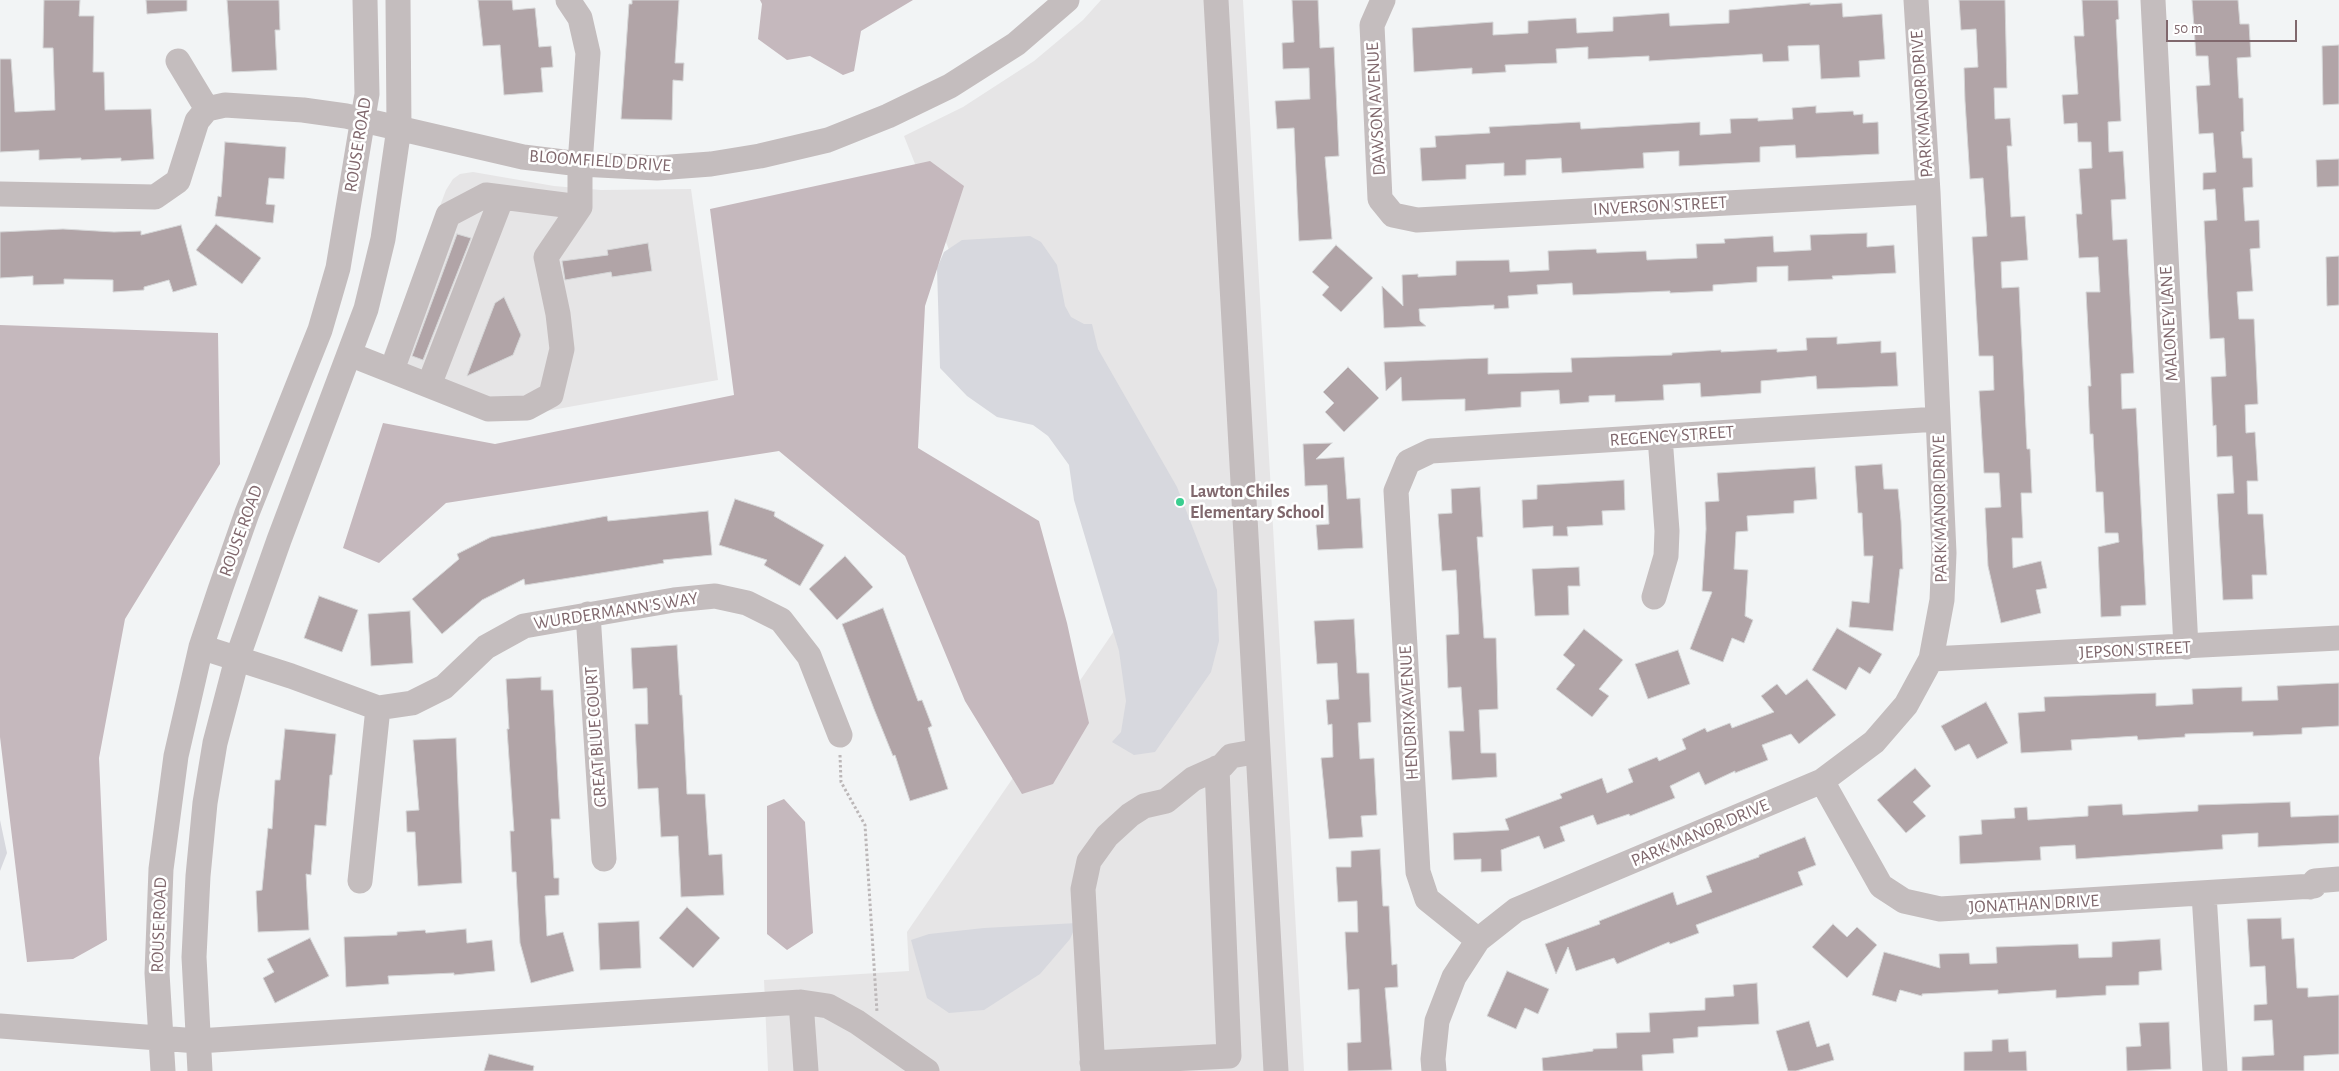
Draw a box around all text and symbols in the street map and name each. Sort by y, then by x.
scale bar [2169,10,2300,42]
text: 50 m [2174,21,2203,36]
street label: PARK MANOR DRIVE [1906,30,1938,178]
street label: DAWSON AVENUE [1362,42,1390,176]
street label: ROUSE ROAD [340,96,376,194]
street label: BLOOMFIELD DRIVE [528,145,672,177]
street label: INVERSON STREET [1593,192,1727,220]
street label: MALONEY LANE [2155,266,2183,382]
street label: REGENCY STREET [1609,421,1735,451]
street label: PARK MANOR DRIVE [1928,435,1952,583]
place label: Lawton Chiles Elementary School [1190,481,1325,524]
street label: ROUSE ROAD [214,482,268,580]
marker: Lawton Chiles Elementary School [1174,496,1186,508]
street label: WURDERMANN'S WAY [532,587,700,635]
street label: JEPSON STREET [2079,636,2191,664]
street label: HENDRIX AVENUE [1395,645,1423,781]
street label: GREAT BLUE COURT [580,666,612,808]
street label: PARK MANOR DRIVE [1628,794,1772,872]
street label: ROUSE ROAD [147,877,171,973]
street label: JONATHAN DRIVE [1968,890,2100,918]

